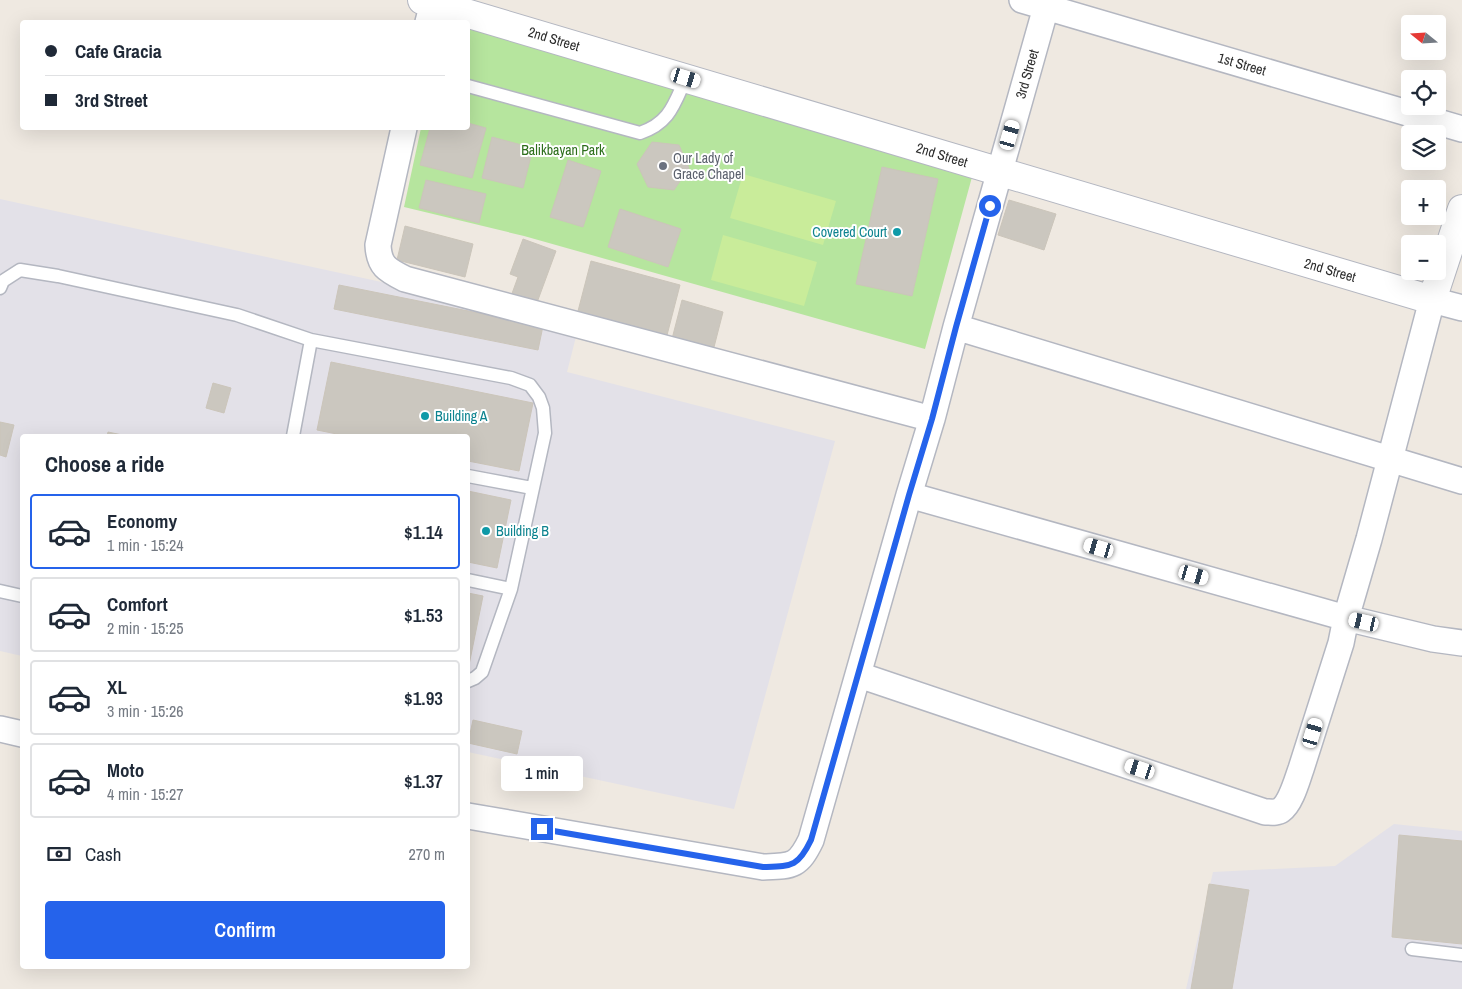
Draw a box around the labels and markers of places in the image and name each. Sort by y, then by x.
place label: Our Lady of Grace Chapel [673,149,744,183]
marker: Our Lady of Grace Chapel [657,160,669,172]
place label: Covered Court [812,223,887,241]
marker: Covered Court [891,226,903,238]
place label: Building A [435,407,488,425]
marker: Building A [419,410,431,422]
place label: Building B [496,522,549,540]
marker: Building B [480,525,492,537]

